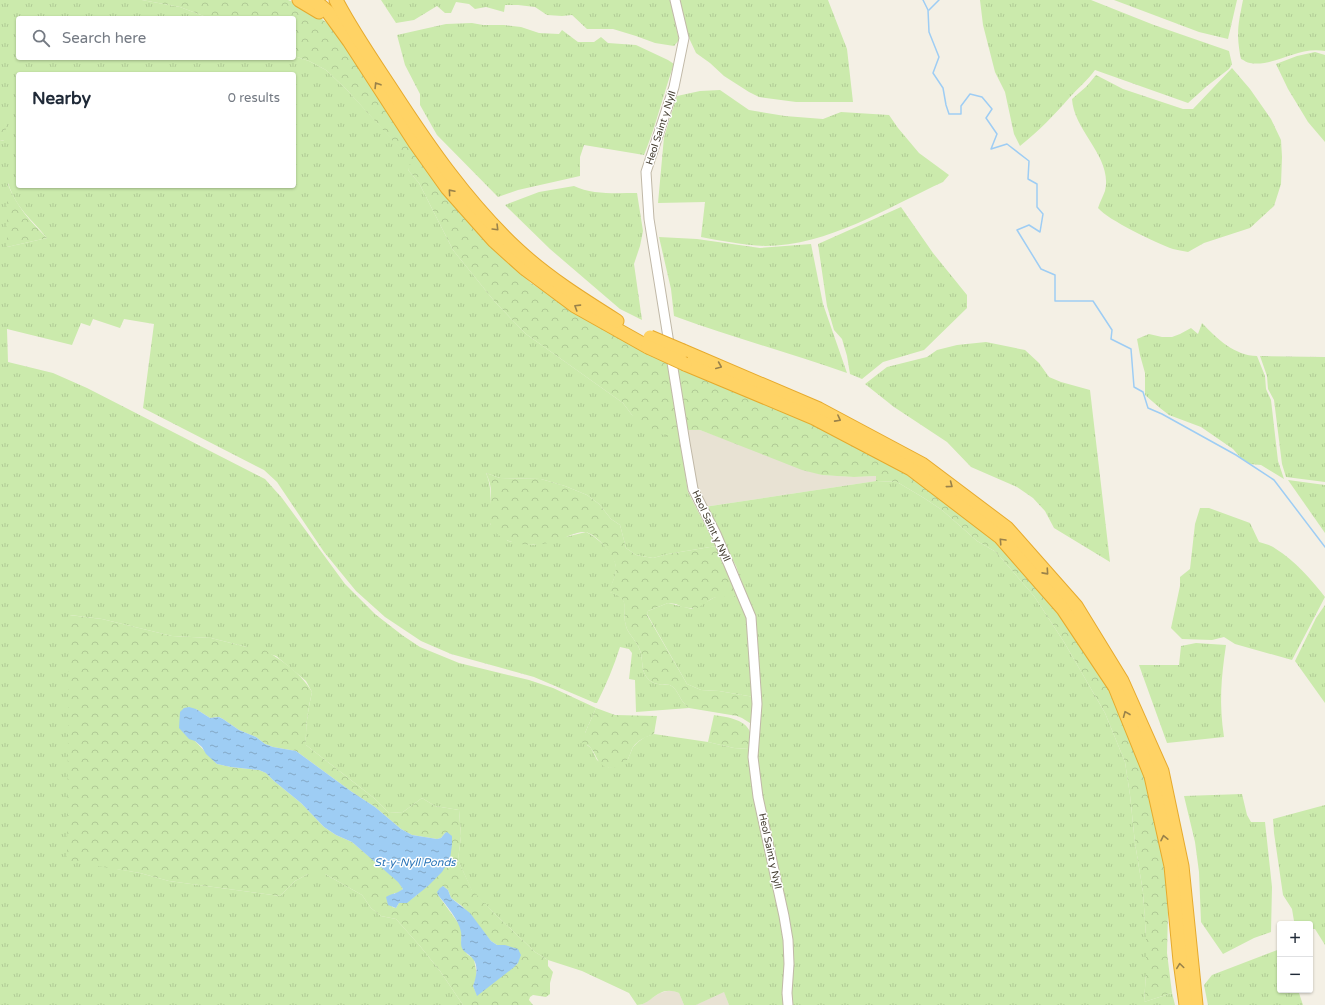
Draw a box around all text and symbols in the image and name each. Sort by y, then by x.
search box [16,16,296,60]
icon: search [30,27,52,49]
text: Search here [62,29,146,47]
one-way arrow [374,82,382,89]
text: Nearby [32,88,91,109]
street label: Heol Saint y Nyll [643,89,679,167]
text: 0 results [228,90,280,106]
one-way arrow [448,189,455,197]
one-way arrow [491,223,499,231]
one-way arrow [574,305,581,312]
one-way arrow [715,361,723,369]
one-way arrow [834,414,841,422]
one-way arrow [945,480,952,487]
street label: Heol Saint y Nyll [689,488,733,564]
one-way arrow [1000,538,1007,546]
one-way arrow [1041,567,1048,574]
one-way arrow [1122,711,1130,718]
street label: Heol Saint y Nyll [756,812,784,890]
one-way arrow [1161,834,1169,841]
water label: St-y-Nyll Ponds [374,856,456,869]
map controls [1277,921,1313,993]
button: + [1277,921,1313,957]
button: − [1277,957,1313,993]
one-way arrow [1176,963,1185,969]

